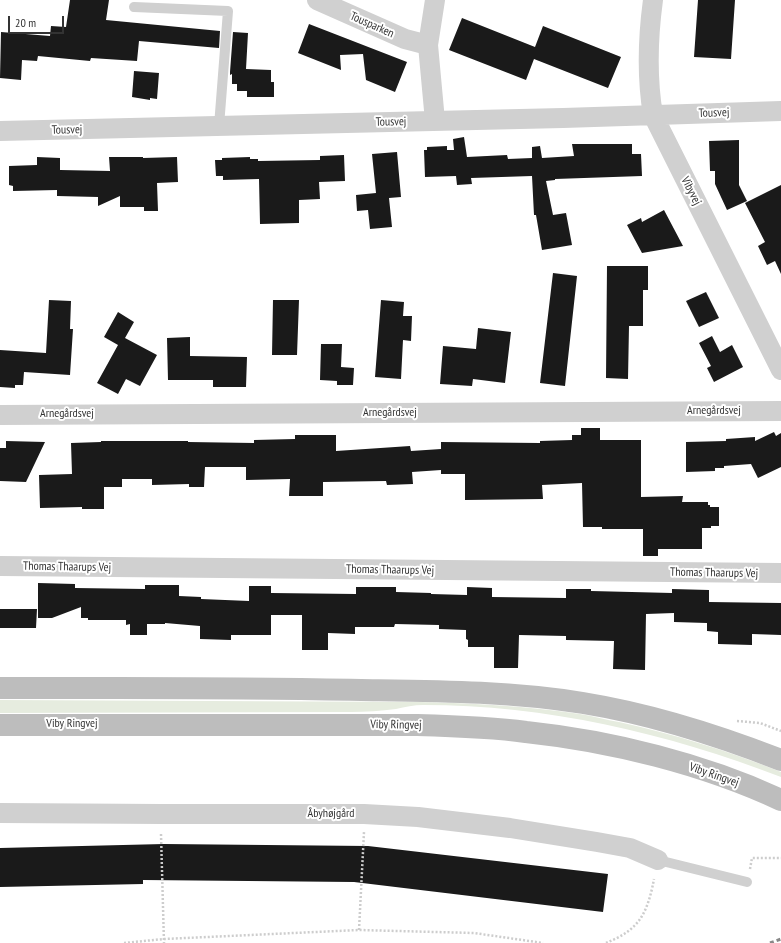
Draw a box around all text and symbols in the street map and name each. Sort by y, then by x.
scale bar [10,8,66,34]
street label: Tousparken [348,9,396,41]
text: 20 m [15,15,36,30]
street label: Tousvej [698,105,730,121]
street label: Tousvej [375,115,407,129]
street label: Tousvej [51,123,83,137]
street label: Vibyvej [678,174,704,208]
street label: Arnegårdsvej [687,404,741,418]
street label: Arnegårdsvej [363,406,417,420]
street label: Arnegårdsvej [40,407,94,421]
street label: Thomas Thaarups Vej [23,559,111,575]
street label: Thomas Thaarups Vej [346,562,434,578]
street label: Thomas Thaarups Vej [670,565,758,581]
street label: Viby Ringvej [46,717,98,731]
street label: Viby Ringvej [370,717,422,733]
street label: Viby Ringvej [687,760,741,790]
street label: Åbyhøjgård [308,807,354,821]

